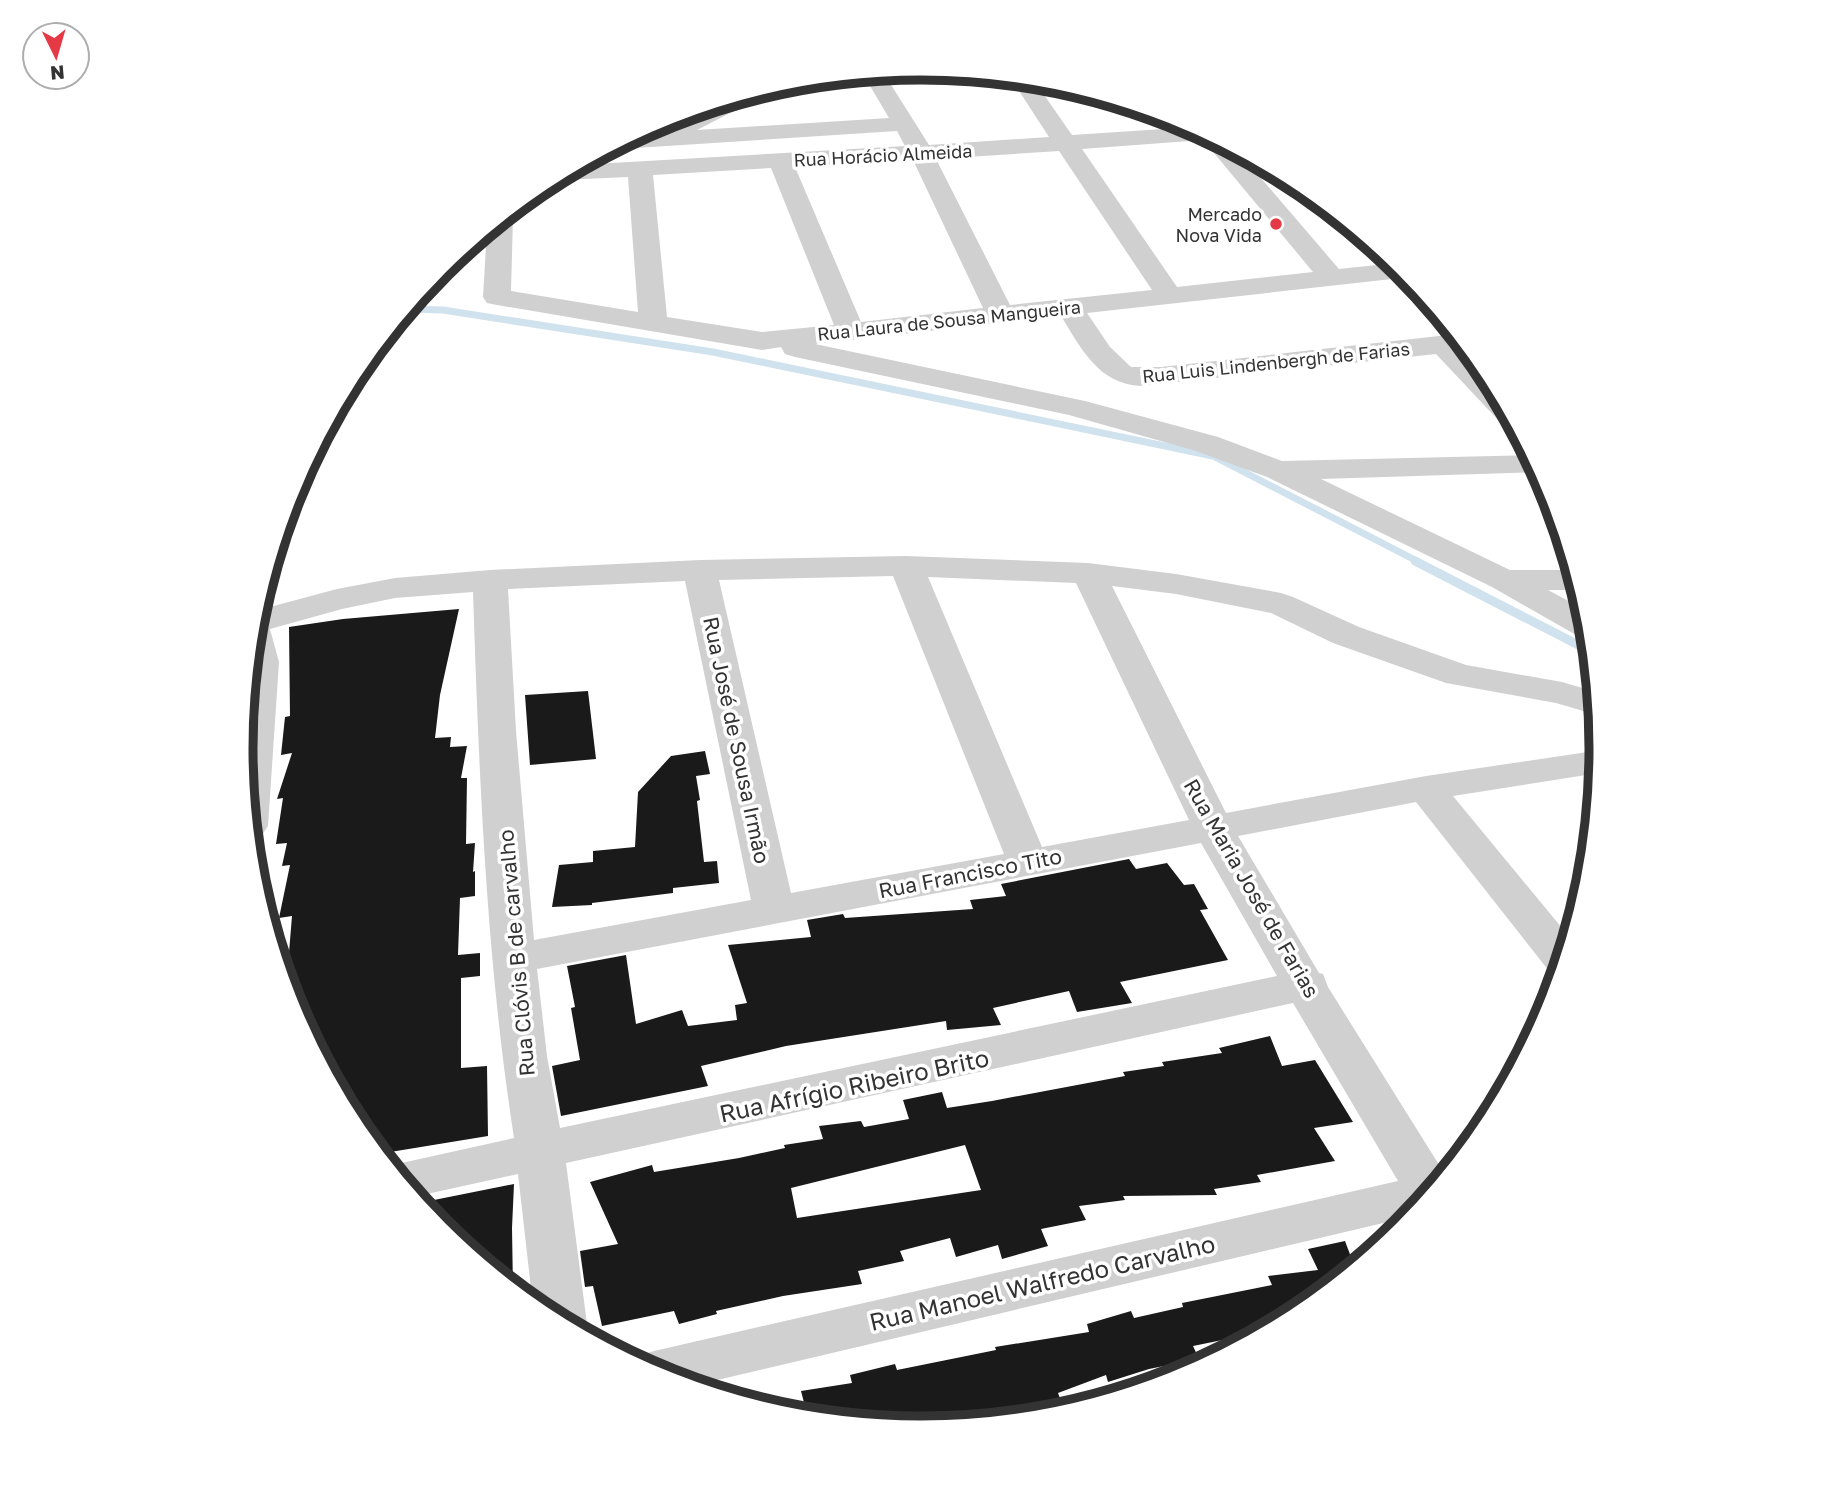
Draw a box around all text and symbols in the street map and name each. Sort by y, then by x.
north arrow [21,21,91,91]
text: N [49,61,66,86]
street label: Rua Horácio Almeida [793,139,973,171]
place label: Mercado Nova Vida [1176,203,1262,246]
marker: Mercado Nova Vida [1268,216,1284,232]
street label: Rua Laura de Sousa Mangueira [816,295,1082,345]
street label: Rua Luis Lindenbergh de Farias [1141,337,1411,387]
street label: Rua José de Sousa Irmão [698,614,776,866]
street label: Rua Maria José de Farias [1179,774,1325,1002]
street label: Rua Clóvis B de carvalho [492,829,540,1077]
street label: Rua Francisco Tito [876,842,1064,904]
street label: Rua Afrígio Ribeiro Brito [717,1042,991,1128]
street label: Rua Manoel Walfredo Carvalho [866,1228,1218,1336]

